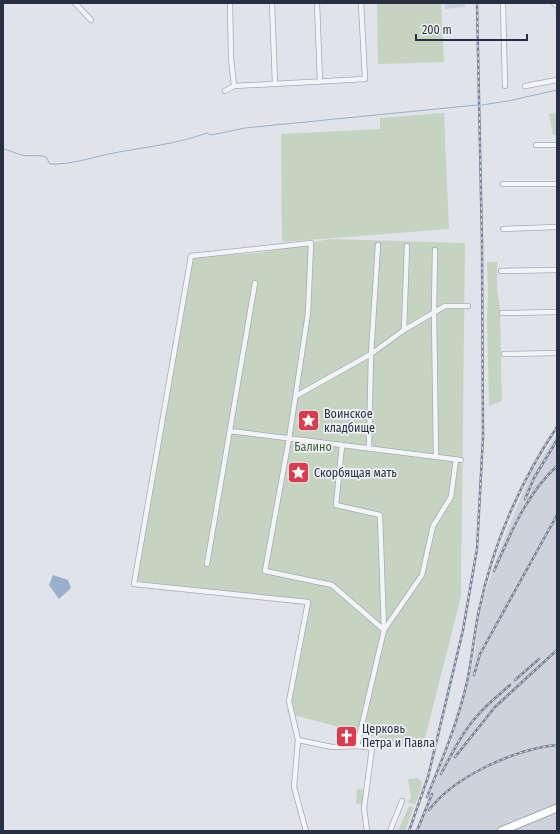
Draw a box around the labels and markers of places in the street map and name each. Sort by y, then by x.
place label: Воинское кладбище [324,407,375,435]
place icon: Воинское кладбище [295,408,321,434]
place icon: Скорбящая мать [286,460,312,486]
place label: Скорбящая мать [314,466,397,480]
place label: Церковь Петра и Павла [362,722,435,750]
church icon: Церковь Петра и Павла [333,723,359,749]

